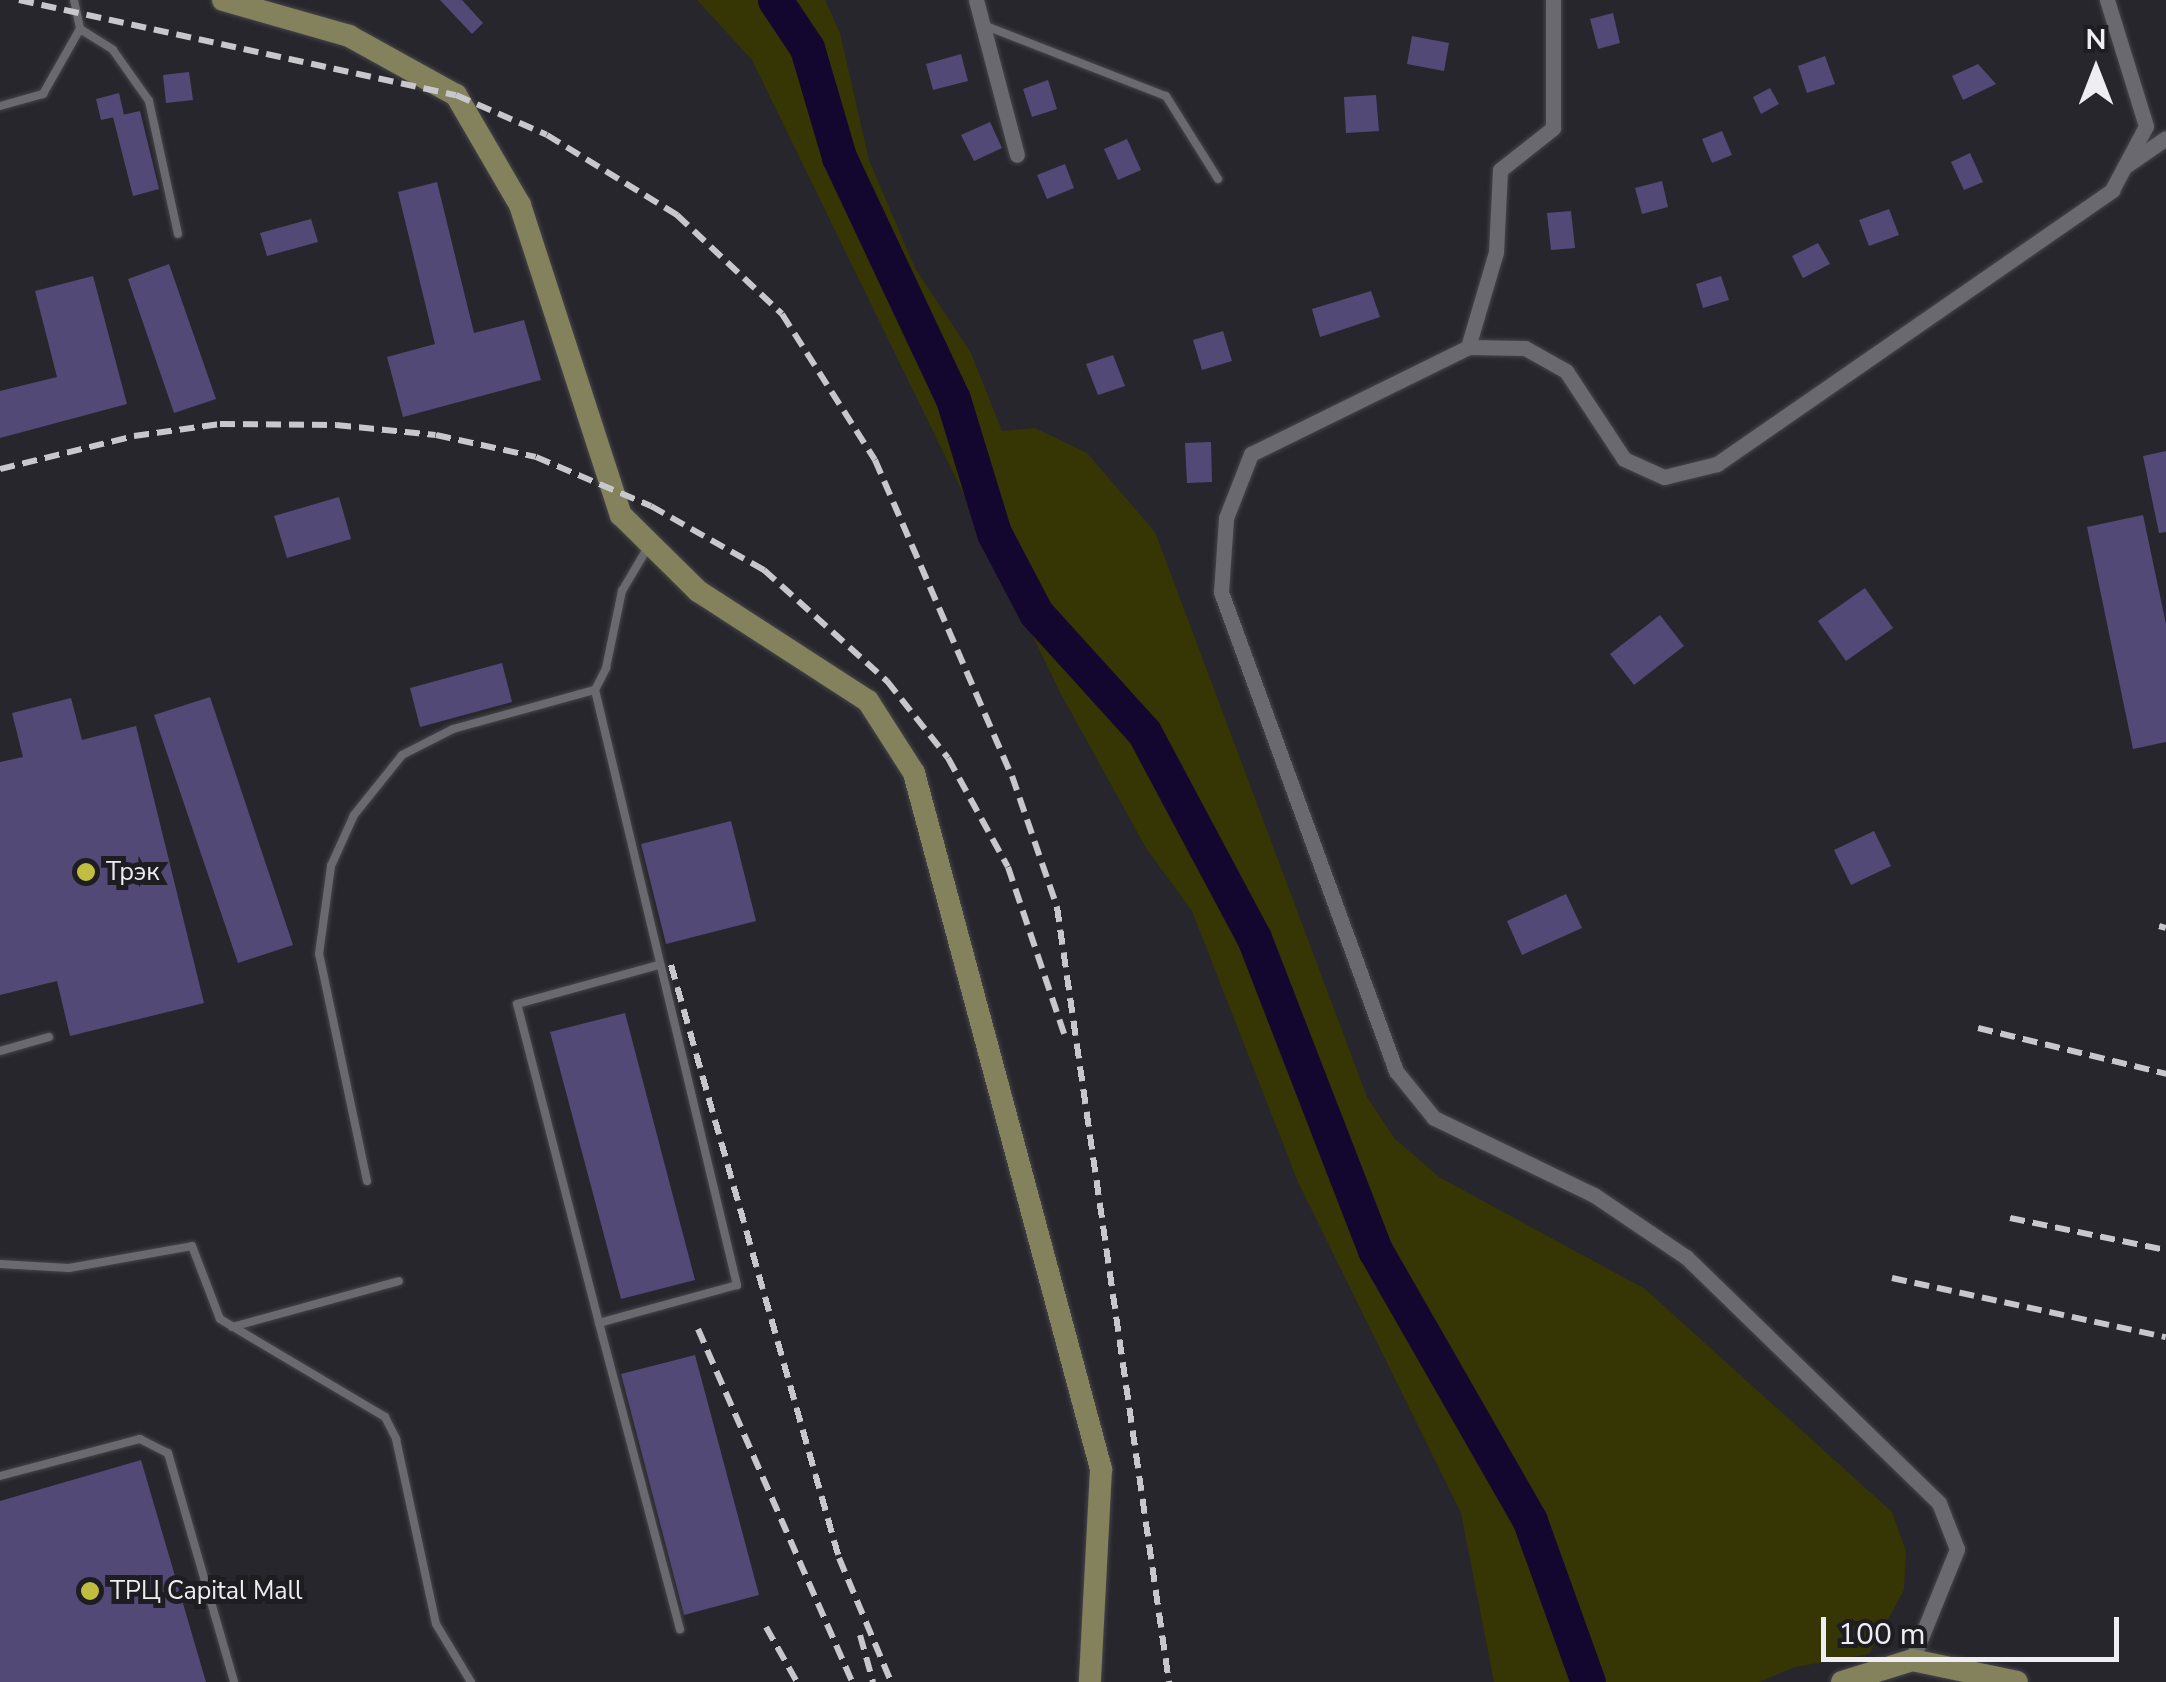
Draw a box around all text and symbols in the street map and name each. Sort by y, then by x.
north arrow [2046,20,2146,120]
text: N [2086,21,2106,59]
place label: Трэк [106,857,159,887]
marker: Трэк [75,861,97,883]
place label: ТРЦ Capital Mall [110,1576,302,1606]
marker: ТРЦ Capital Mall [79,1580,101,1602]
scale bar [1826,1597,2124,1659]
text: 100 m [1838,1614,1925,1655]

